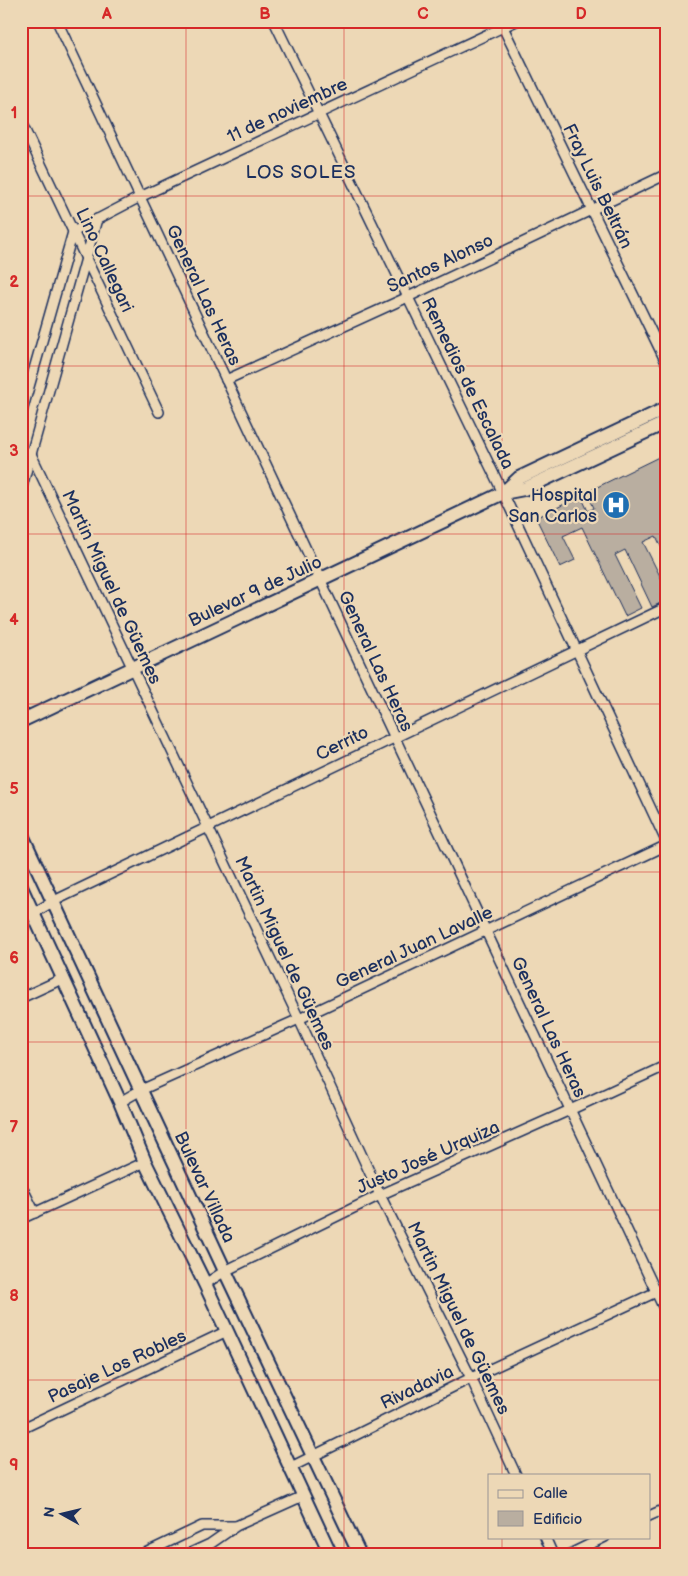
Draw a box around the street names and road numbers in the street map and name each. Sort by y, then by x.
street label: 11 de noviembre [224,73,351,148]
street label: Fray Luis Beltrán [558,120,637,252]
street label: Lino Callegari [71,205,138,316]
street label: General Las Heras [162,221,245,369]
street label: Santos Alonso [384,230,497,297]
street label: Remedios de Escalada [417,294,518,473]
street label: Martin Miguel de Güemes [57,487,166,688]
street label: Bulevar 9 de Julio [185,551,325,632]
street label: General Las Heras [334,587,417,735]
street label: Cerrito [312,722,372,765]
street label: Martin Miguel de Güemes [230,853,339,1054]
street label: General Juan Lavalle [332,902,496,993]
street label: General Las Heras [507,953,590,1101]
street label: Justo José Urquiza [354,1117,503,1198]
street label: Bulevar Villada [170,1128,239,1246]
street label: Martin Miguel de Güemes [403,1219,514,1418]
street label: Pasaje Los Robles [45,1325,190,1408]
street label: Rivadavia [377,1361,457,1414]

